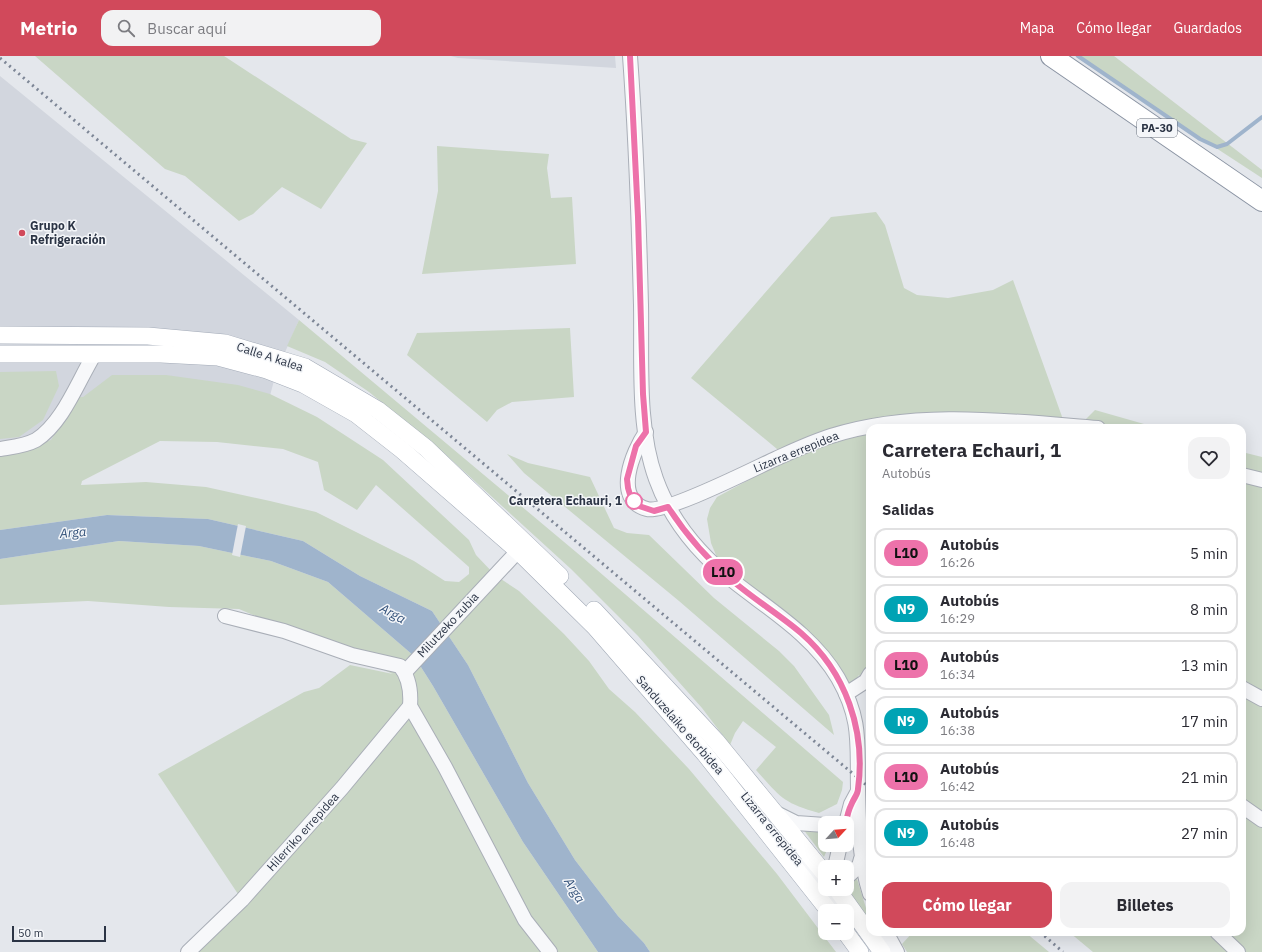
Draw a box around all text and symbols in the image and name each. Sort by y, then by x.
search box [101,10,381,46]
text: Metrio [20,16,77,40]
icon: search [115,17,137,39]
text: Buscar aquí [147,19,227,38]
text: Mapa [1020,19,1054,37]
text: Cómo llegar [1076,19,1151,37]
text: Guardados [1173,19,1242,37]
road number: PA-30 [1137,119,1177,137]
place label: Grupo K Refrigeración [30,218,106,247]
marker: Grupo K Refrigeración [17,228,27,238]
street label: Calle A kalea [235,339,306,375]
street label: Lizarra errepidea [751,427,841,476]
button: heart [1188,437,1230,479]
text: Carretera Echauri, 1 [882,438,1061,462]
text: Autobús [882,465,931,482]
marker: Carretera Echauri, 1 [625,492,643,510]
place label: Carretera Echauri, 1 [509,493,622,508]
text: Salidas [882,500,934,519]
water label: Arga [58,523,87,542]
text: Autobús [940,535,999,554]
text: L10 [894,544,918,562]
text: 5 min [1190,544,1228,563]
text: 16:26 [940,554,975,571]
line badge: L10 [700,559,746,585]
text: L10 [711,563,735,581]
street label: Milutzeko zubia [414,589,482,660]
text: Autobús [940,591,999,610]
water label: Arga [376,599,409,627]
text: N9 [897,600,915,618]
text: 8 min [1190,600,1228,619]
text: 16:29 [940,610,975,627]
text: Autobús [940,647,999,666]
text: L10 [894,656,918,674]
text: 13 min [1181,656,1228,675]
text: 16:34 [940,666,975,683]
street label: Sanduzelaiko etorbidea [633,672,728,778]
text: Autobús [940,703,999,722]
text: N9 [897,712,915,730]
text: 17 min [1181,712,1228,731]
text: 16:38 [940,722,975,739]
text: Autobús [940,759,999,778]
text: L10 [894,768,918,786]
text: 21 min [1181,768,1228,787]
text: 16:42 [940,778,975,795]
street label: Hilerriko errepidea [263,789,342,874]
street label: Lizarra errepidea [738,789,807,869]
text: Autobús [940,815,999,834]
north arrow [818,816,854,852]
map controls [818,816,854,940]
text: N9 [897,824,915,842]
text: 27 min [1181,824,1228,843]
text: 16:48 [940,834,975,851]
button: + [818,860,854,896]
water label: Arga [560,874,589,906]
button: Cómo llegar [882,882,1052,928]
button: Billetes [1060,882,1230,928]
button: − [818,904,854,940]
scale bar [12,924,106,943]
text: 50 m [18,926,43,940]

